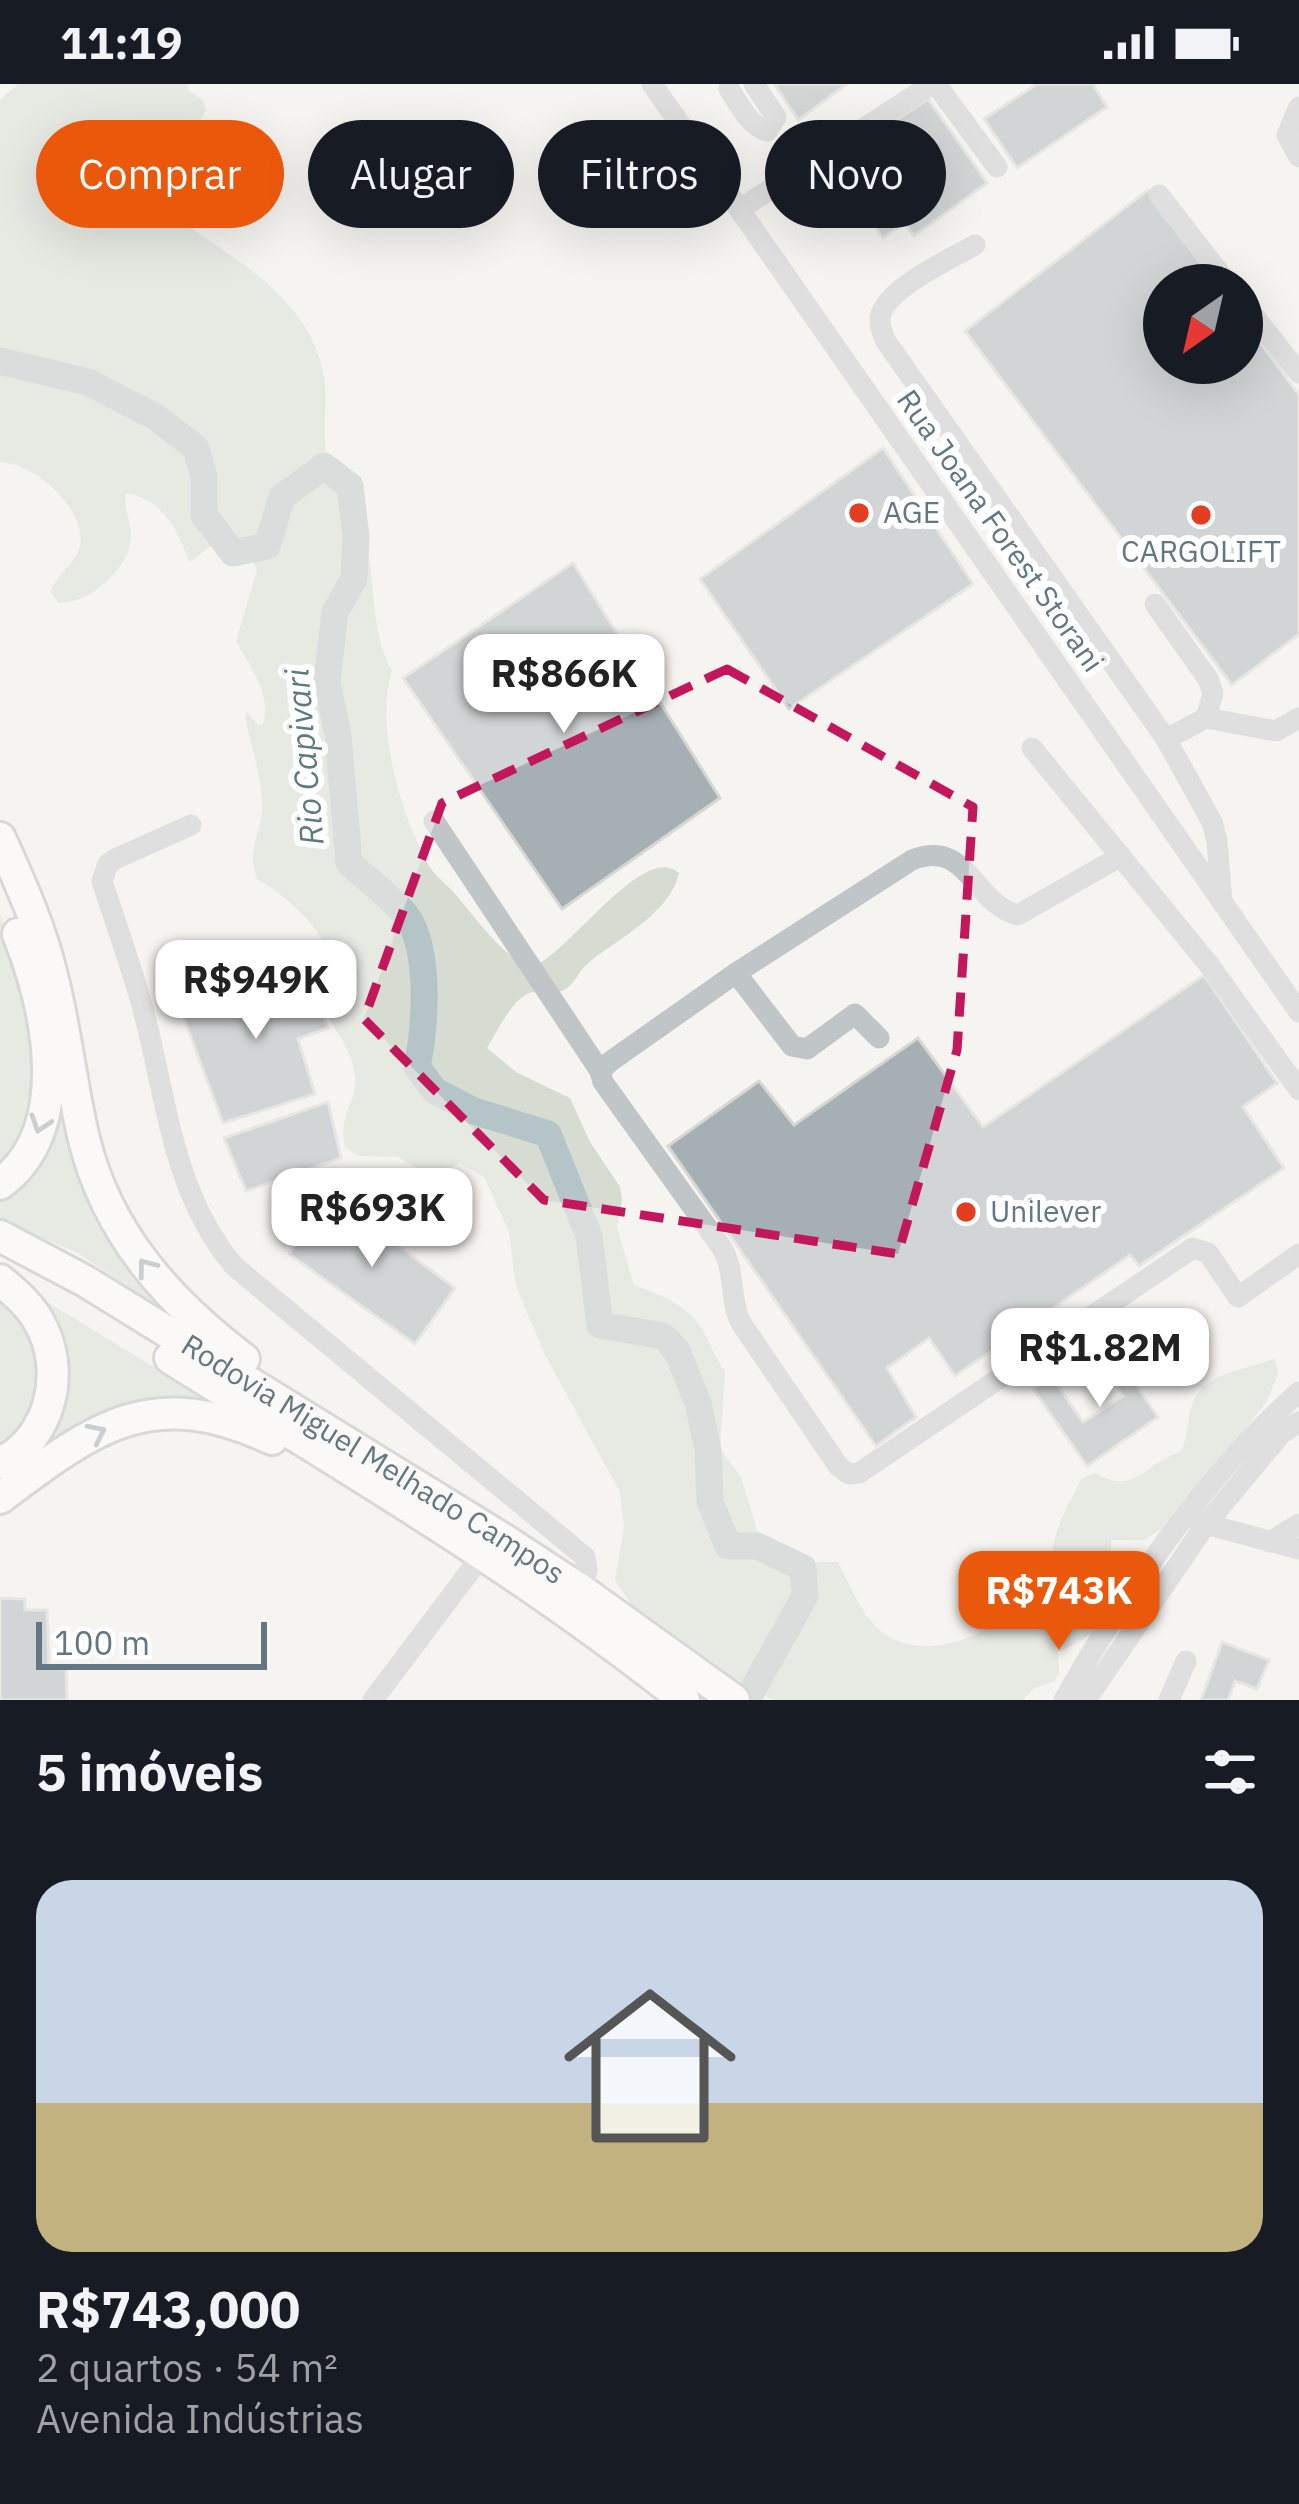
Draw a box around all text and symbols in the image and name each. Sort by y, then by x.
text: 11:19 [60,13,183,71]
chip: Comprar [36,120,284,228]
chip: Alugar [308,120,514,228]
chip: Filtros [538,120,741,228]
chip: Novo [765,120,946,228]
north arrow [1143,264,1263,384]
map controls [1143,264,1263,384]
street label: Rua Joana Forest Storani [889,381,1114,679]
place label: AGE [883,492,940,531]
marker: AGE [846,500,872,526]
marker: CARGOLIFT [1188,502,1214,528]
place label: CARGOLIFT [1121,531,1281,570]
pin: R$866K [466,634,662,736]
text: R$866K [490,647,638,698]
water label: Rio Capivari [274,667,333,847]
pin: R$949K [158,940,354,1042]
text: R$949K [182,953,330,1004]
one-way arrow [29,1113,54,1134]
pin: R$693K [274,1168,470,1270]
text: R$693K [298,1181,446,1232]
place label: Unilever [990,1191,1101,1230]
marker: Unilever [953,1199,979,1225]
one-way arrow [139,1259,161,1280]
pin: R$1.82M [989,1308,1211,1410]
text: R$1.82M [1018,1321,1182,1372]
street label: Rodovia Miguel Melhado Campos [175,1324,573,1592]
one-way arrow [85,1423,106,1447]
pin: R$743K [961,1551,1157,1653]
text: R$743K [985,1564,1133,1615]
scale bar [36,1616,267,1669]
text: 100 m [54,1621,150,1664]
text: 5 imóveis [36,1739,263,1805]
icon: filters [1197,1739,1263,1805]
icon: home [542,1958,758,2174]
text: R$743,000 [36,2276,300,2342]
text: 2 quartos · 54 m² [36,2342,338,2393]
text: Avenida Indústrias [36,2393,364,2444]

